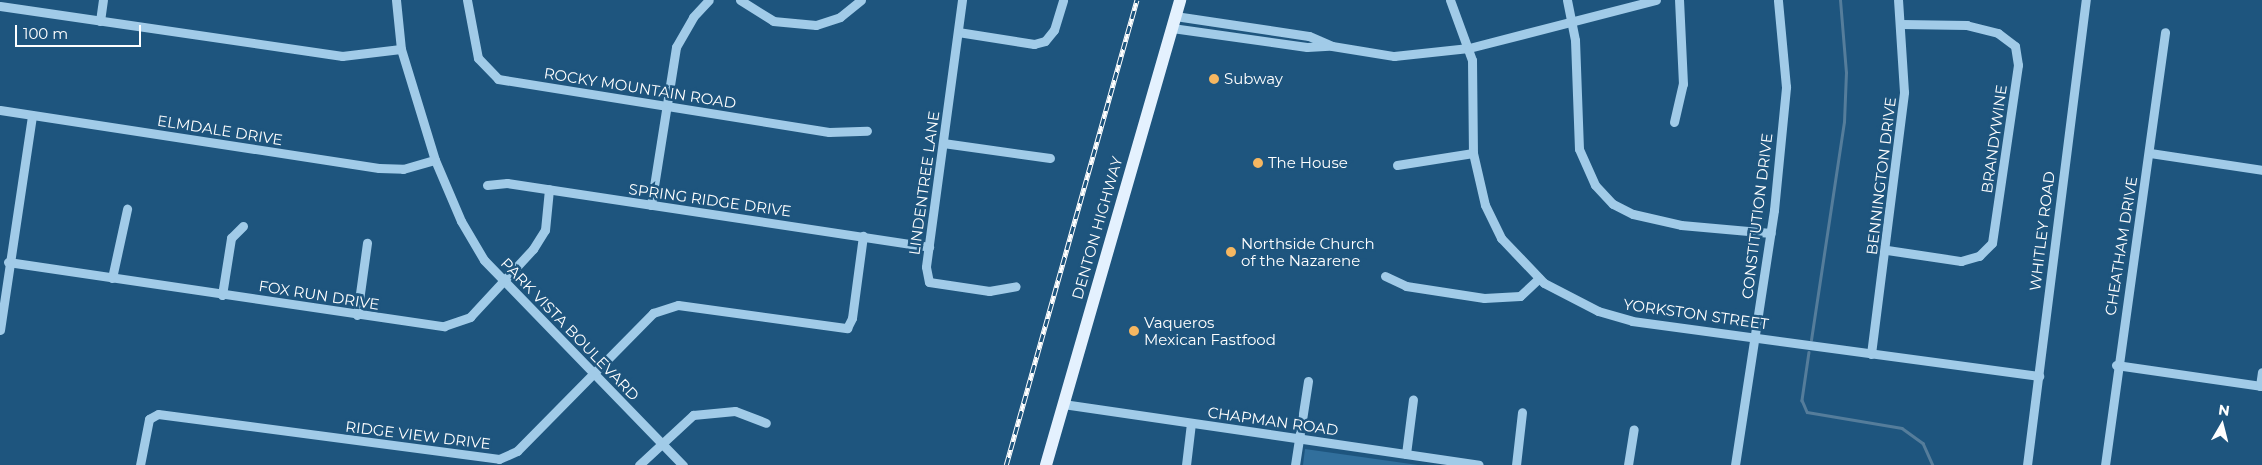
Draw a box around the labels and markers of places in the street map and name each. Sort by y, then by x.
place label: Subway [1224,70,1283,88]
marker: Subway [1208,73,1220,85]
place label: The House [1268,154,1348,172]
marker: The House [1252,157,1264,169]
place label: Northside Church of the Nazarene [1241,234,1375,269]
marker: Northside Church of the Nazarene [1225,246,1237,258]
place label: Vaqueros Mexican Fastfood [1144,313,1276,348]
marker: Vaqueros Mexican Fastfood [1128,325,1140,337]

